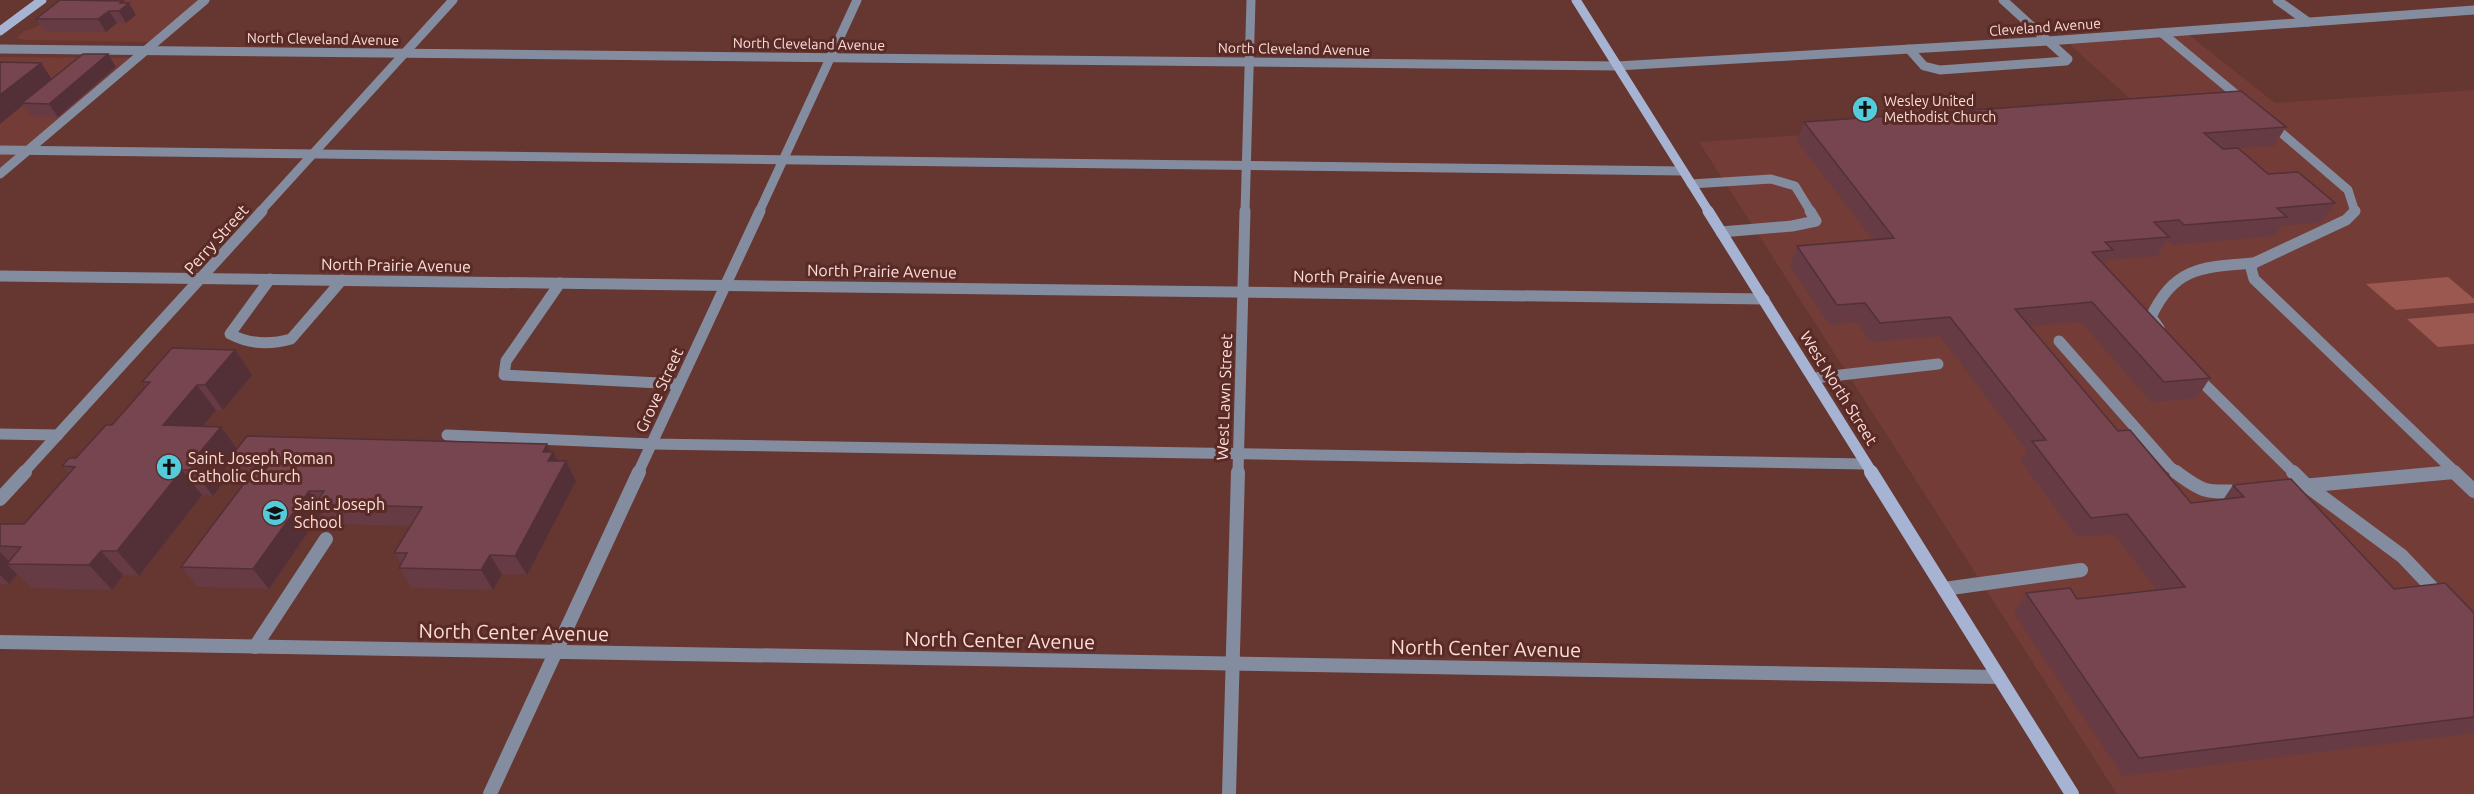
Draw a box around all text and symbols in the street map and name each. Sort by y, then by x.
street label: Cleveland Avenue [1989,15,2101,39]
street label: North Cleveland Avenue [247,30,399,48]
street label: North Cleveland Avenue [733,35,885,53]
street label: North Cleveland Avenue [1218,40,1370,58]
place label: Wesley United Methodist Church [1884,93,1996,125]
church icon: Wesley United Methodist Church [1850,94,1880,124]
street label: Perry Street [180,200,252,277]
street label: North Prairie Avenue [321,255,471,275]
street label: North Prairie Avenue [807,261,957,281]
street label: North Prairie Avenue [1293,267,1443,287]
street label: West North Street [1797,328,1882,449]
street label: West Lawn Street [1213,333,1235,461]
street label: Grove Street [632,344,687,435]
place label: Saint Joseph Roman Catholic Church [188,449,333,485]
church icon: Saint Joseph Roman Catholic Church [154,452,184,482]
place label: Saint Joseph School [294,495,385,531]
school or university icon: Saint Joseph School [260,498,290,528]
street label: North Center Avenue [419,619,609,645]
street label: North Center Avenue [905,627,1095,653]
street label: North Center Avenue [1391,635,1581,661]

